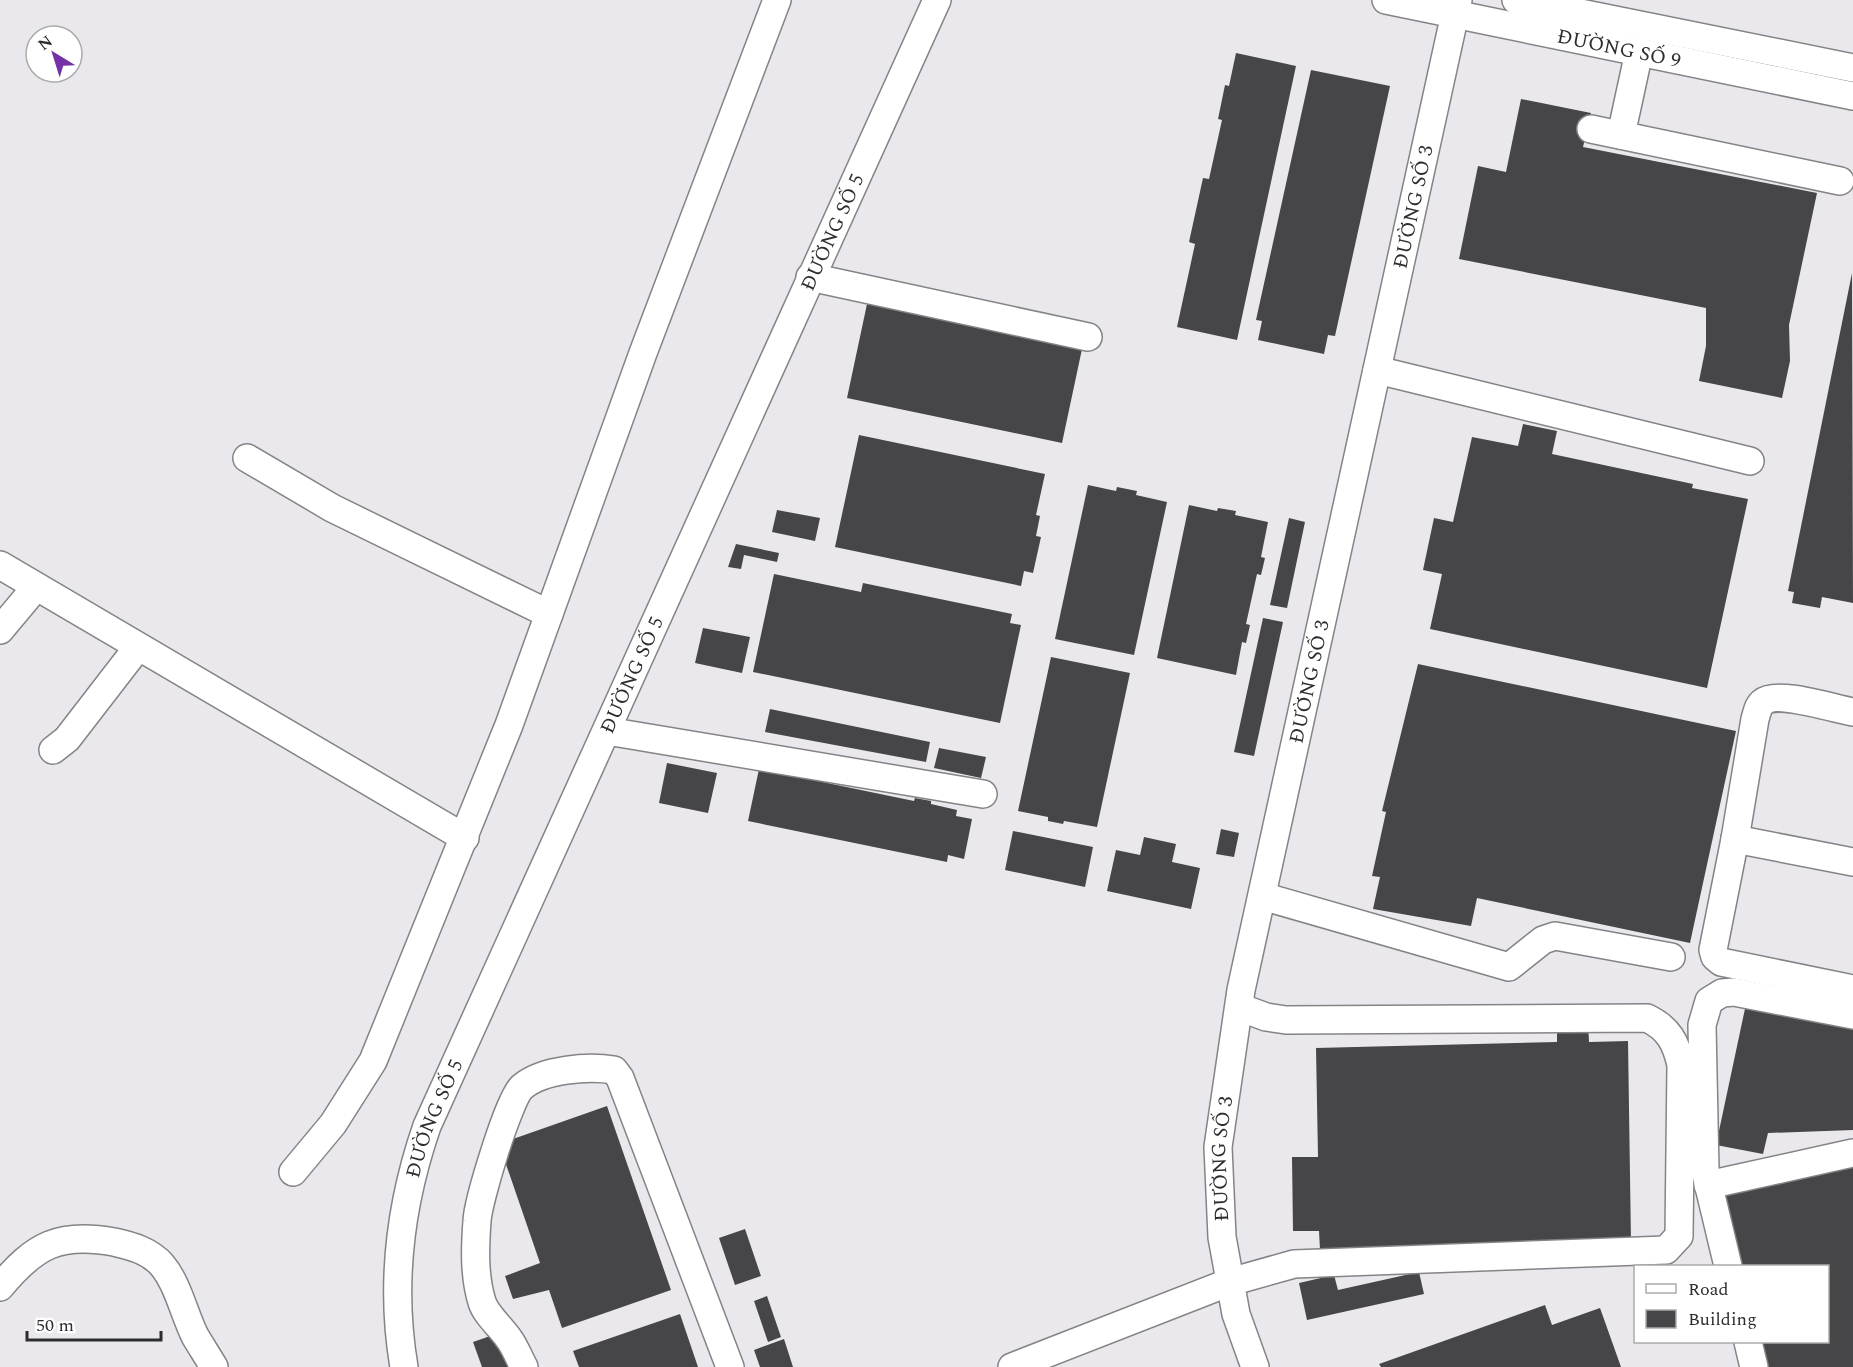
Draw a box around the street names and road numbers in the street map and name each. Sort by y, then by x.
street label: ĐƯỜNG SỐ 9 [1554,22,1684,76]
street label: ĐƯỜNG SỐ 3 [1386,142,1442,272]
street label: ĐƯỜNG SỐ 5 [793,169,872,296]
street label: ĐƯỜNG SỐ 5 [593,612,672,739]
street label: ĐƯỜNG SỐ 3 [1281,617,1338,747]
street label: ĐƯỜNG SỐ 5 [398,1054,471,1181]
street label: ĐƯỜNG SỐ 3 [1204,1094,1241,1222]

